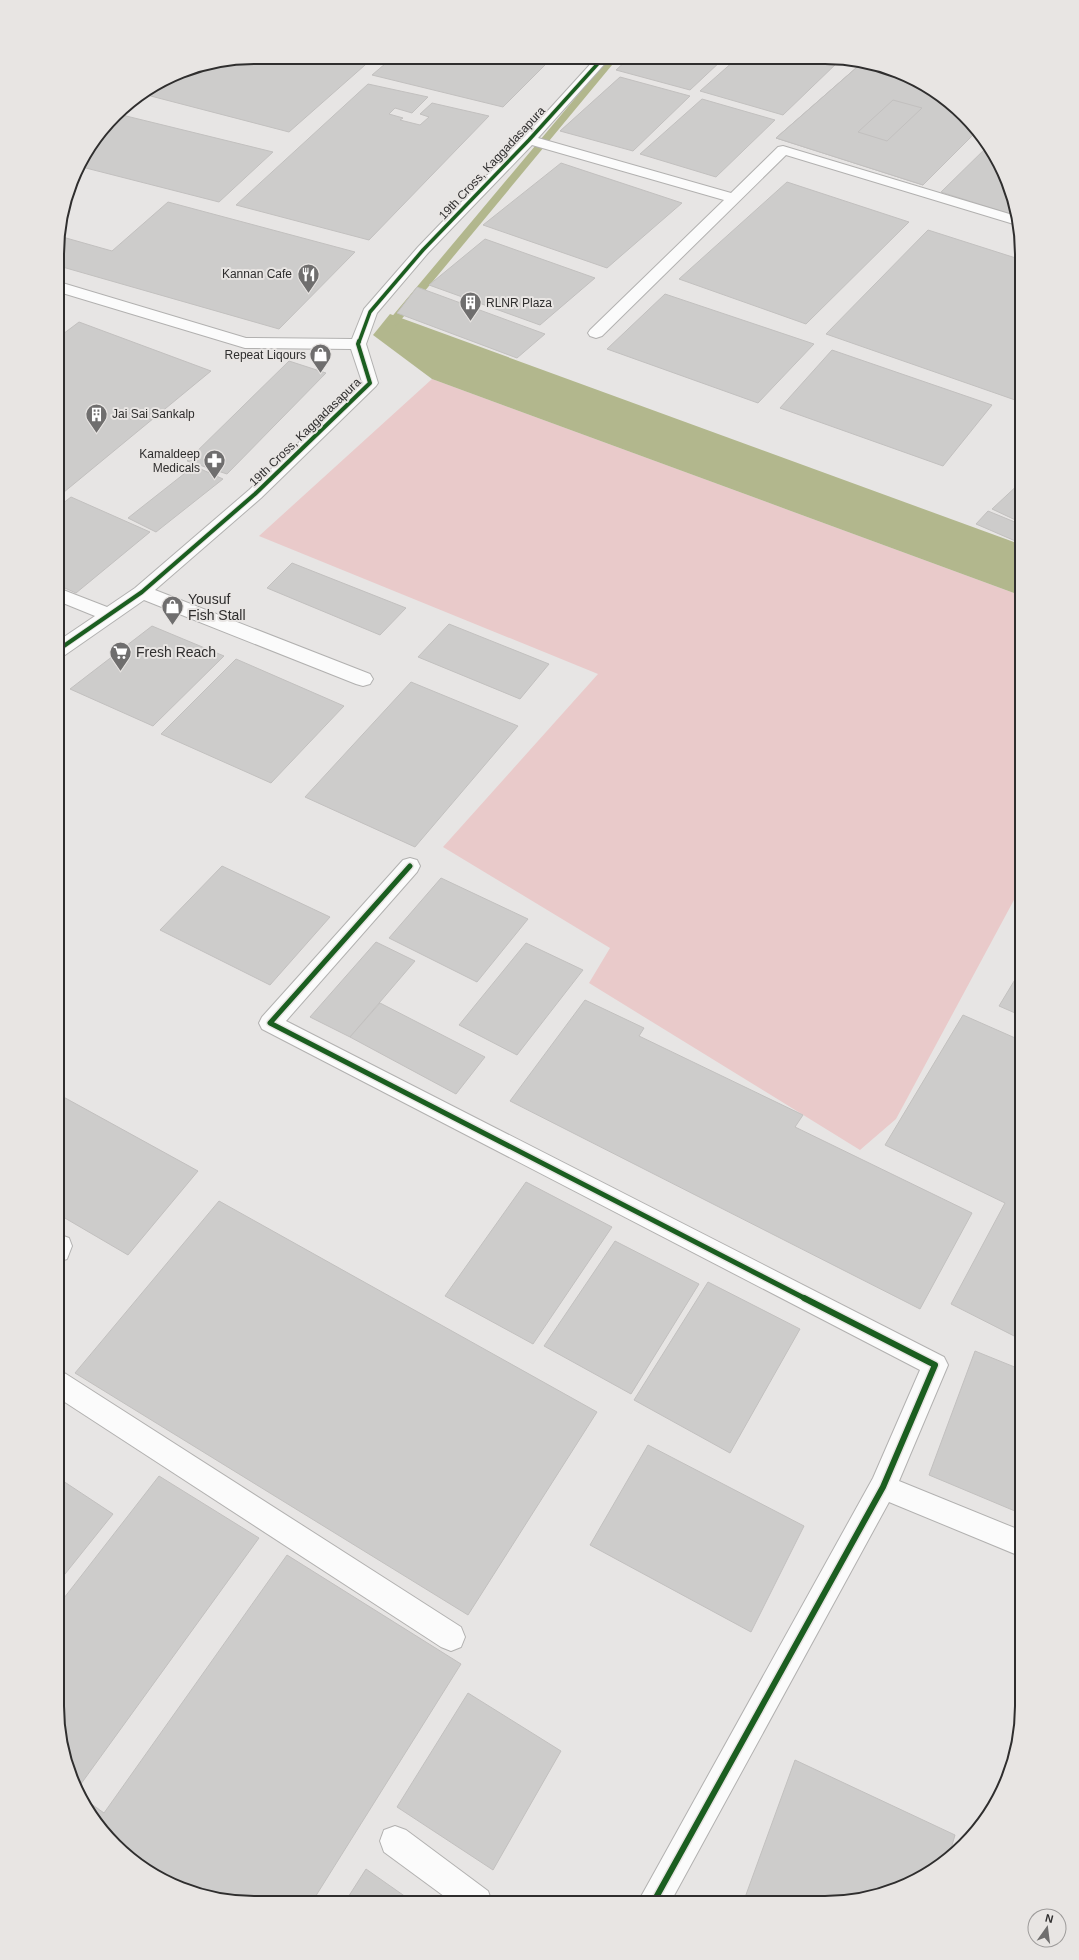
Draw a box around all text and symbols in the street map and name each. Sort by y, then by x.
street label: 19th Cross, Kaggadasapura [436,103,548,222]
restaurant icon: Kannan Cafe [295,261,321,294]
place label: Kannan Cafe [222,267,292,281]
building icon: RLNR Plaza [458,290,484,323]
place label: RLNR Plaza [486,296,552,310]
shop icon: Repeat Liqours [308,342,334,375]
place label: Repeat Liqours [225,348,306,362]
street label: 19th Cross, Kaggadasapura [246,375,364,489]
building icon: Jai Sai Sankalp [84,401,110,434]
place label: Jai Sai Sankalp [112,407,195,421]
place label: Kamaldeep Medicals [139,447,200,475]
pharmacy icon: Kamaldeep Medicals [202,448,228,481]
place label: Yousuf Fish Stall [188,591,246,623]
shop icon: Yousuf Fish Stall [160,594,186,627]
supermarket icon: Fresh Reach [107,639,133,672]
place label: Fresh Reach [136,644,216,660]
north arrow [1027,1908,1067,1948]
text: N [1044,1912,1055,1925]

